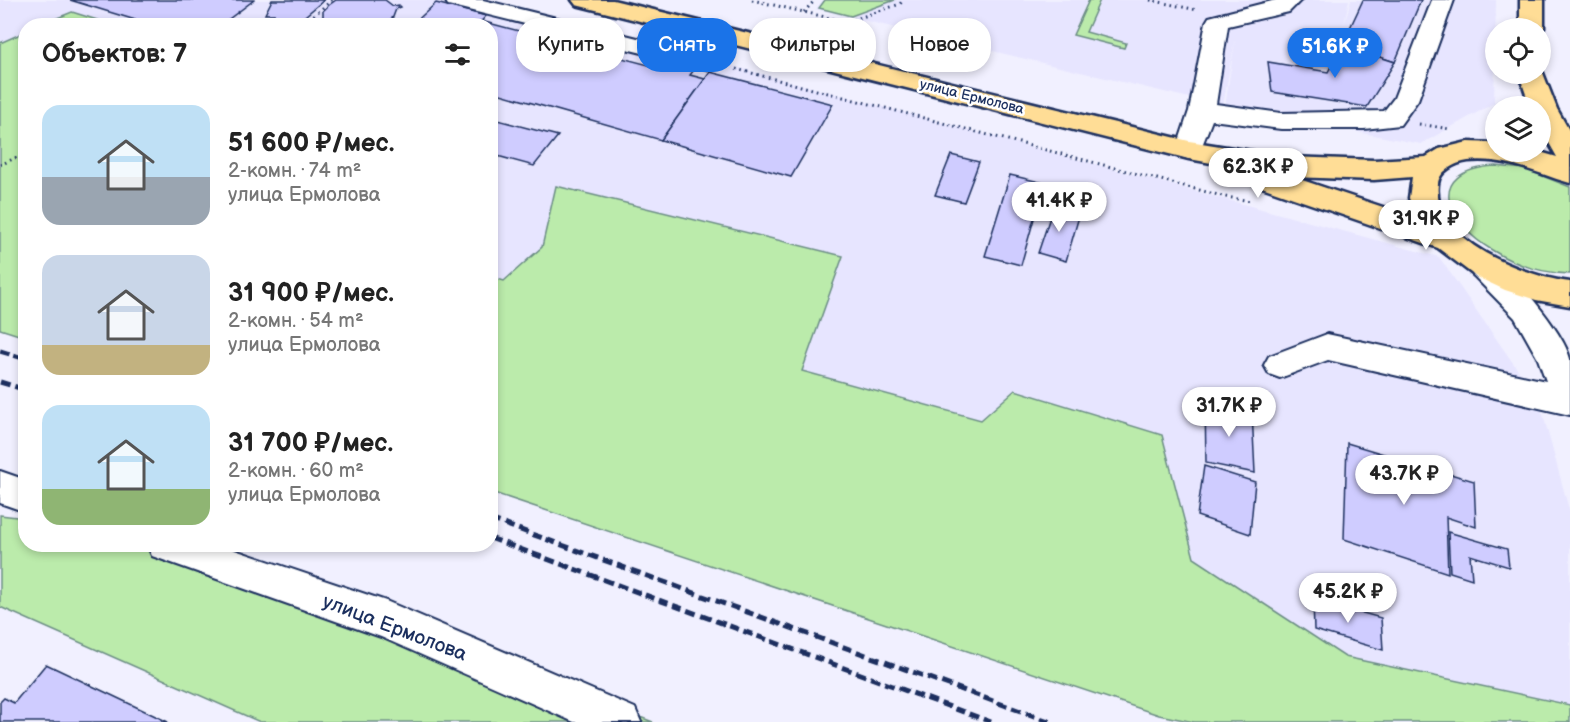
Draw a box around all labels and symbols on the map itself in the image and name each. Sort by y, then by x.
pin: 51.6K ₽ [1280,28,1390,79]
street label: улица Ермолова [918,75,1026,118]
pin: 62.3K ₽ [1203,148,1313,199]
pin: 41.4K ₽ [1004,182,1114,233]
pin: 31.9K ₽ [1371,200,1481,251]
pin: 31.7K ₽ [1174,387,1284,438]
pin: 43.7K ₽ [1349,455,1459,506]
pin: 45.2K ₽ [1293,573,1403,624]
street label: улица Ермолова [319,589,470,667]

